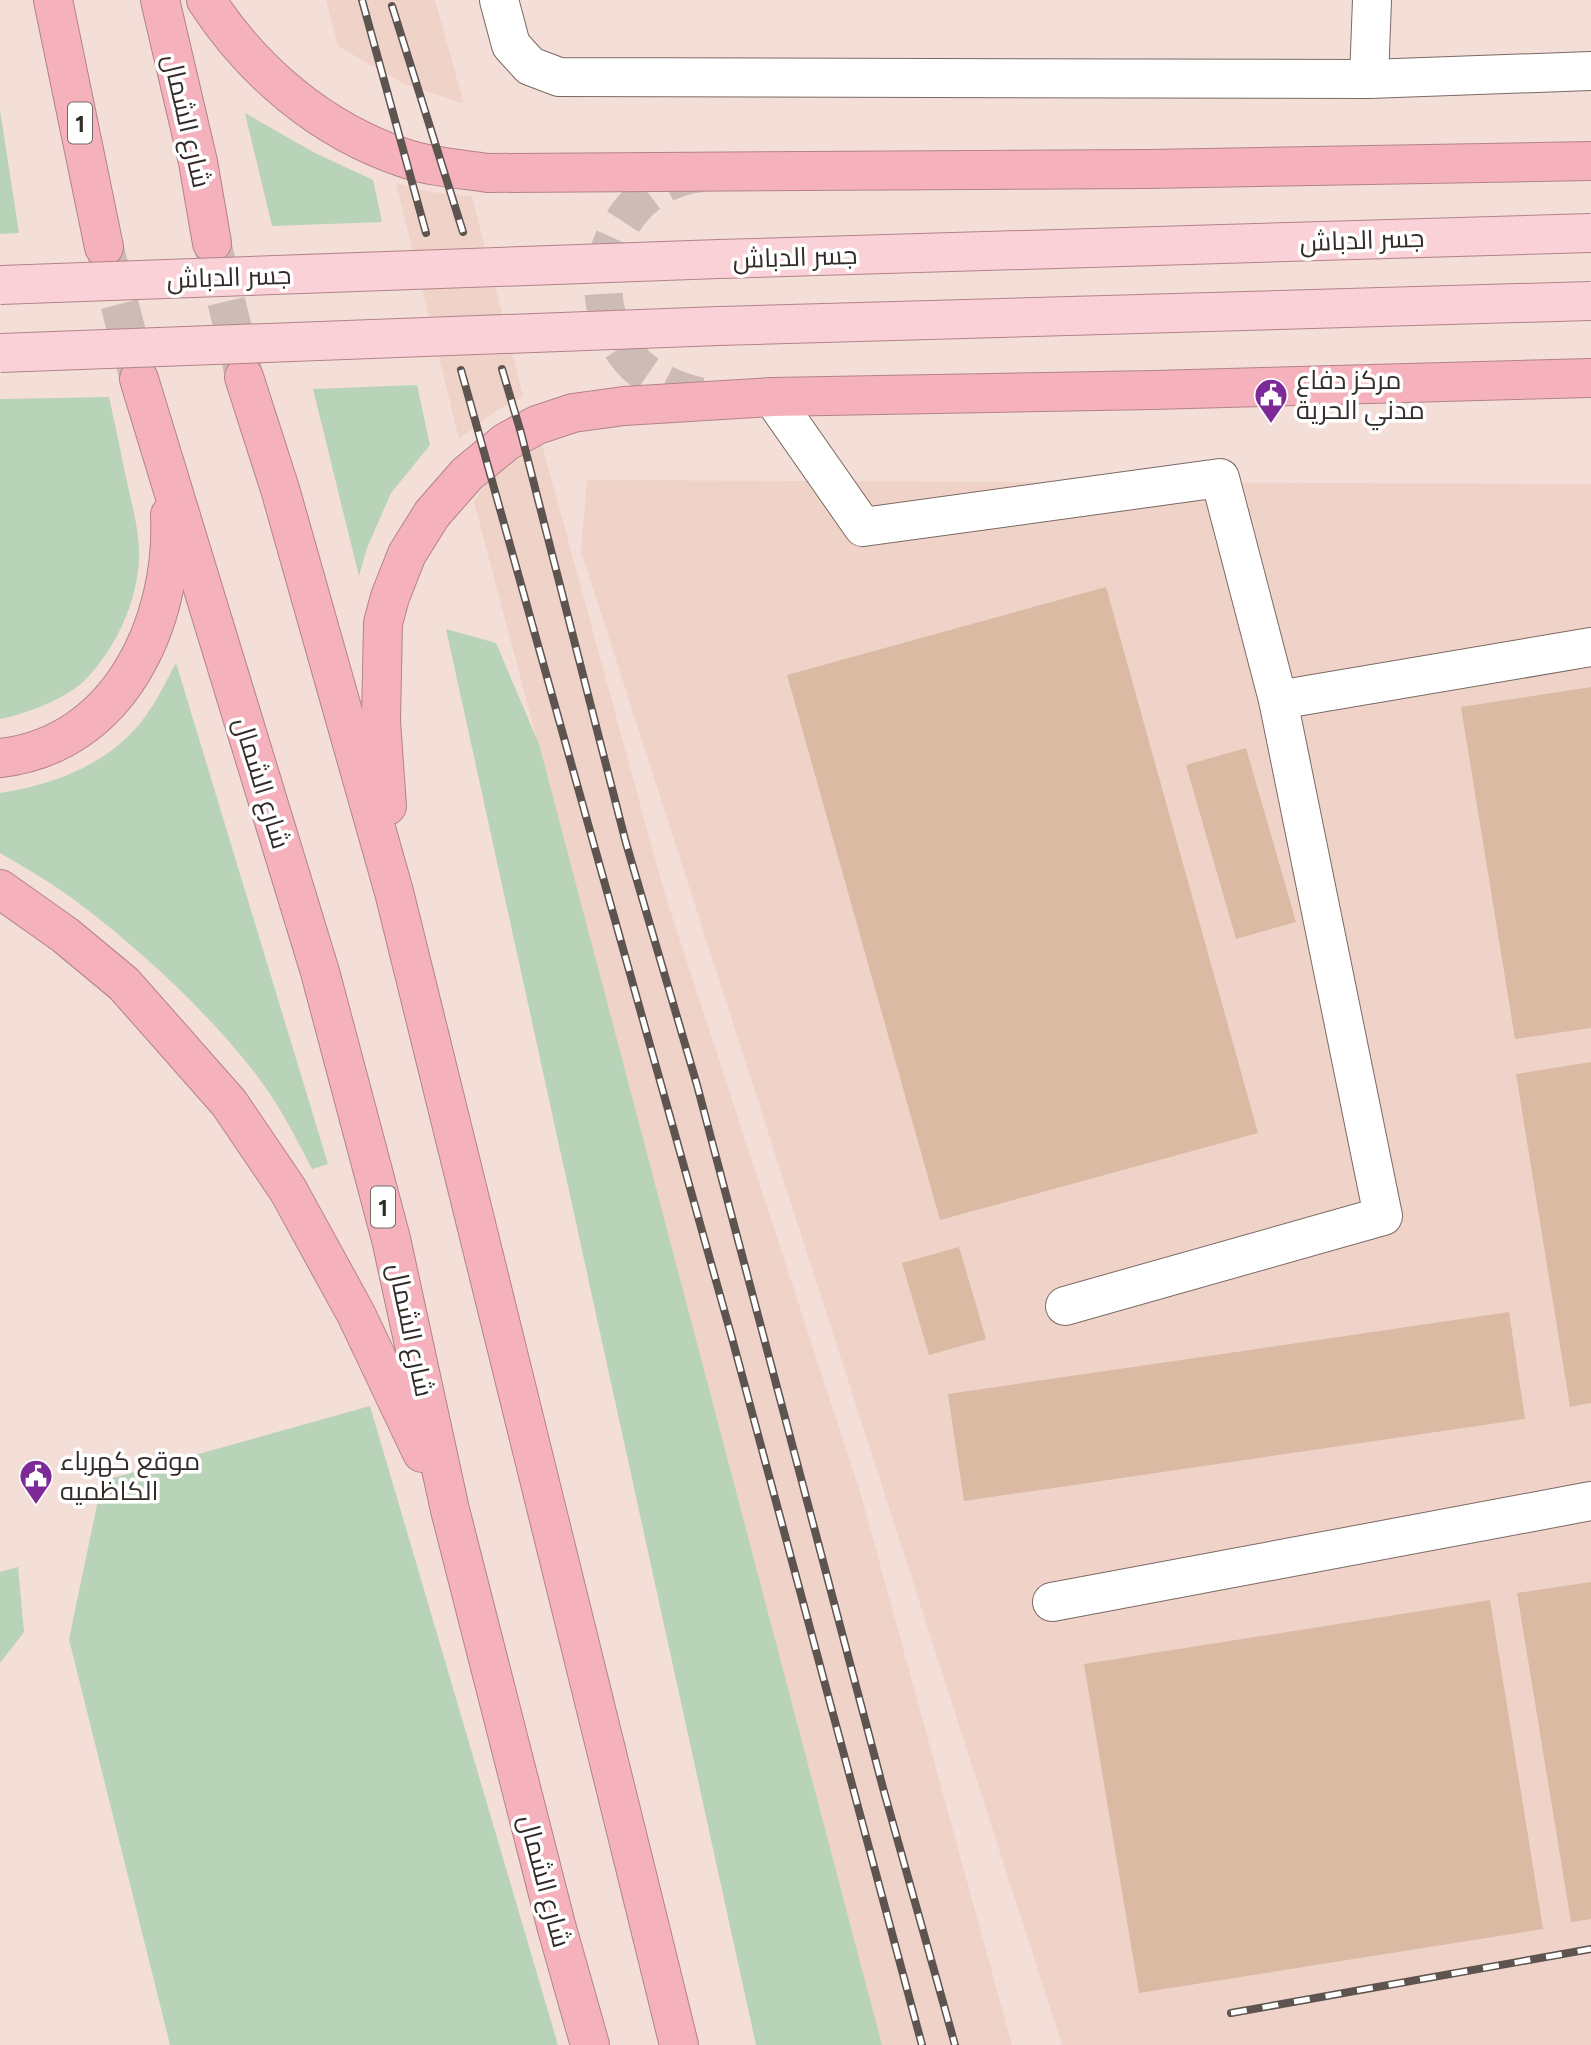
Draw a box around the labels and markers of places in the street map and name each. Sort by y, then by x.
place label: مركز دفاع مدني الحرية [1296,364,1425,431]
public building icon: مركز دفاع مدني الحرية [1252,376,1290,425]
place label: موقع كهرباء الكاظميه [60,1445,200,1507]
public building icon: موقع كهرباء الكاظميه [17,1457,55,1506]

